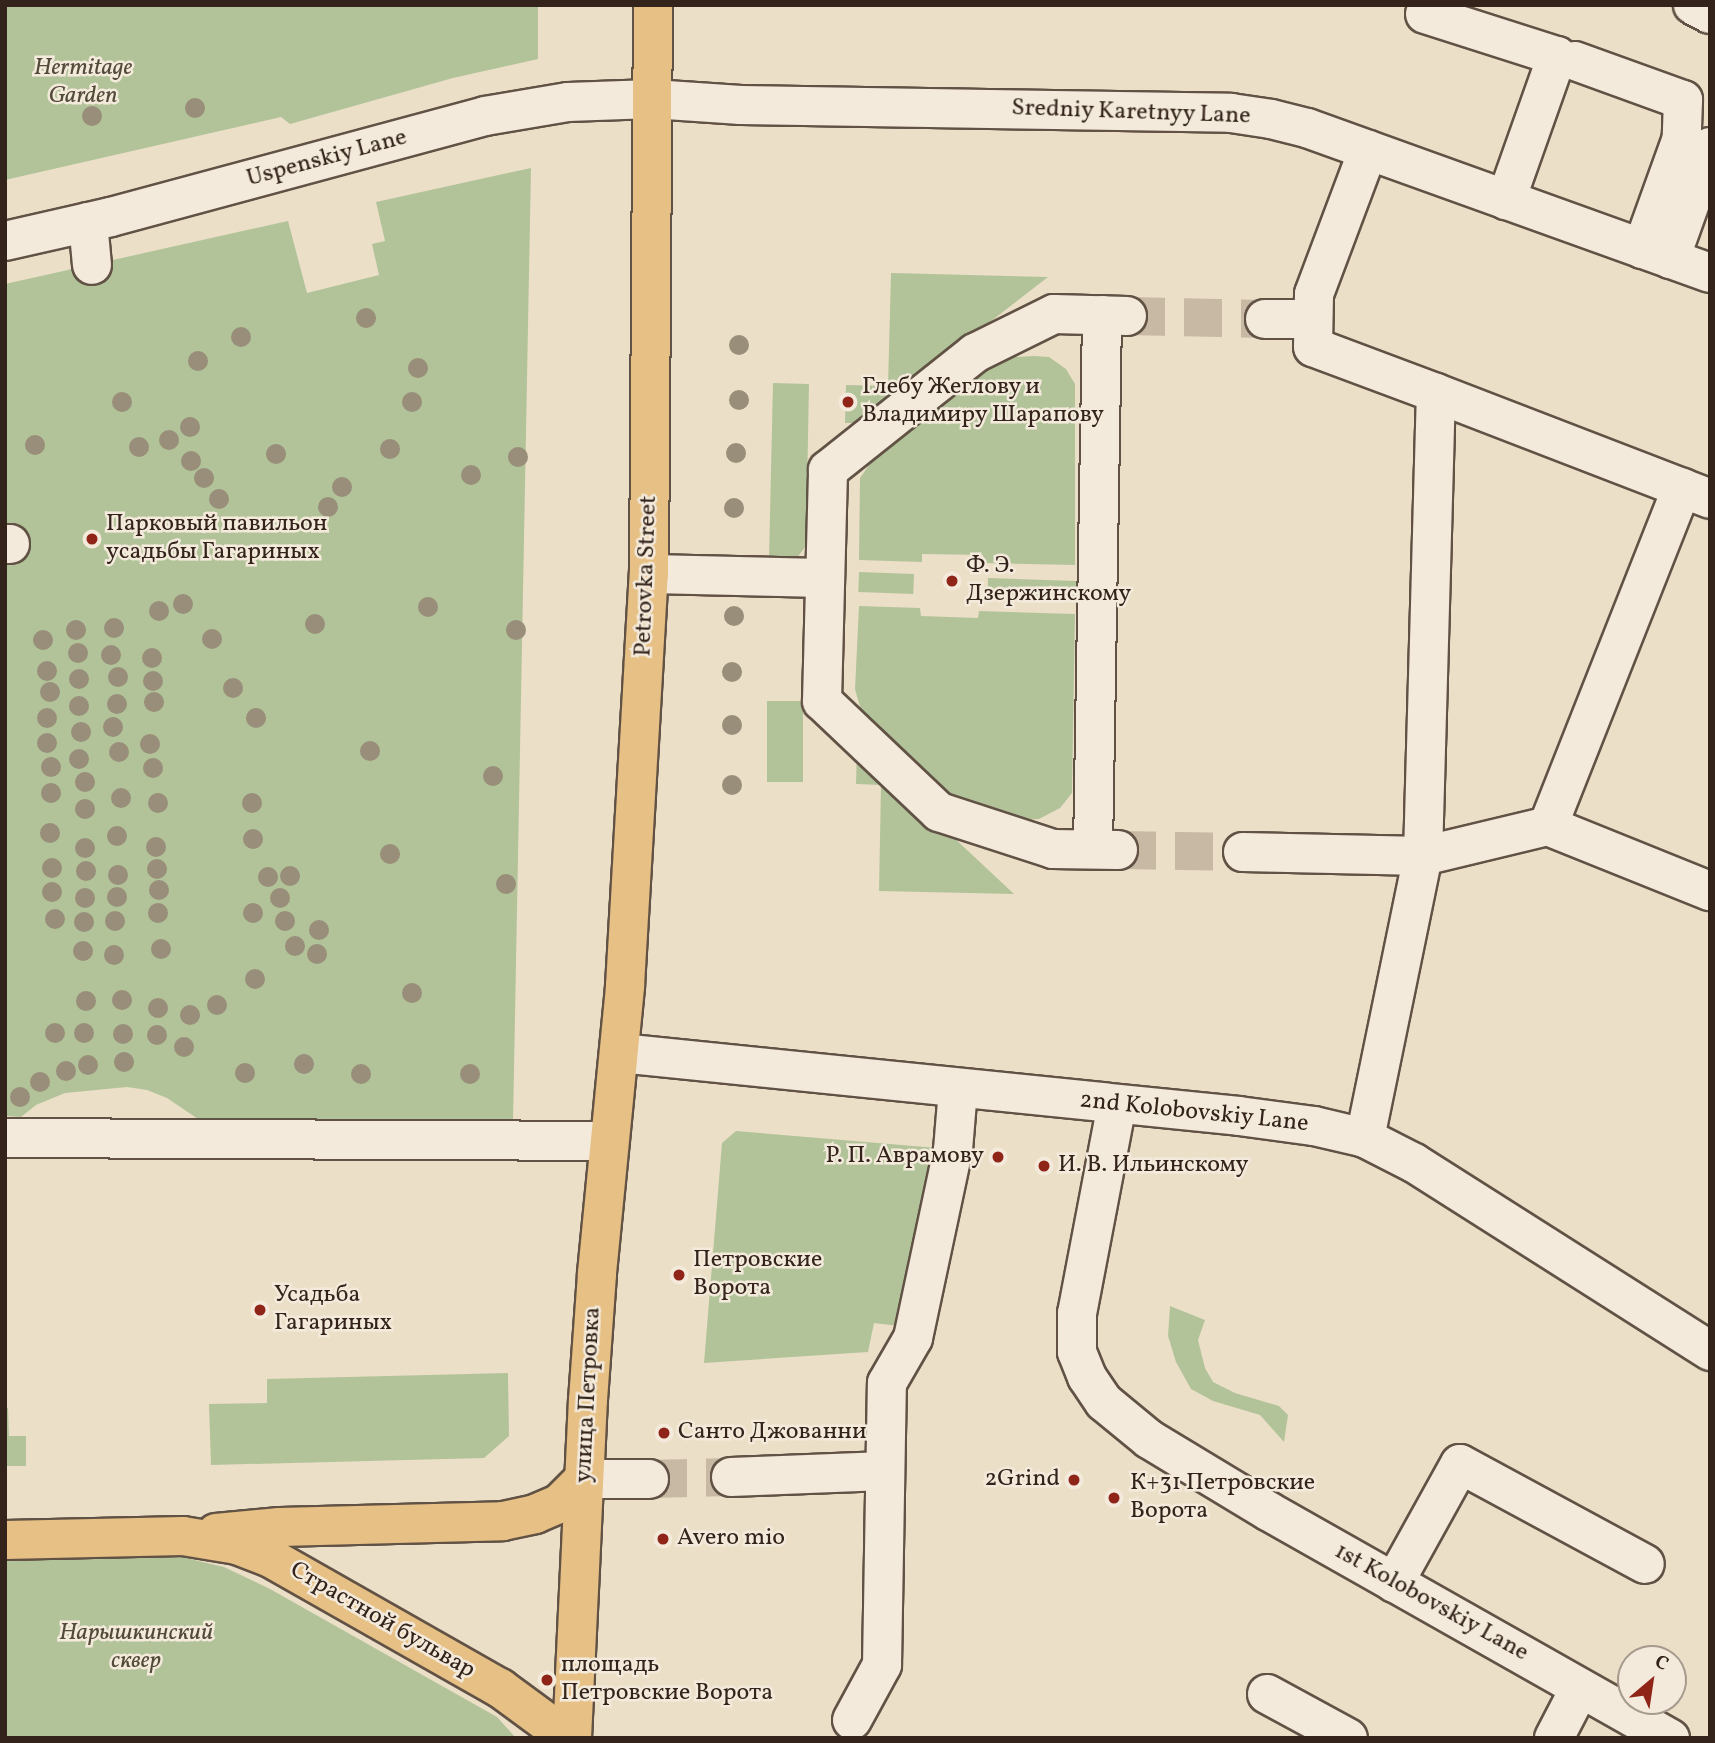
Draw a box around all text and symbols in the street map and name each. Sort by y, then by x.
park label: Hermitage Garden [34,55,132,111]
street label: Sredniy Karetnyy Lane [1010,94,1252,132]
street label: Uspenskiy Lane [243,124,411,194]
place label: Глебу Жеглову и Владимиру Шарапову [862,374,1105,430]
marker: Глебу Жеглову и Владимиру Шарапову [840,394,856,410]
street label: Petrovka Street [630,495,664,657]
place label: Парковый павильон усадьбы Гагариных [106,511,327,567]
marker: Парковый павильон усадьбы Гагариных [84,531,100,547]
place label: Ф. Э. Дзержинскому [966,553,1131,609]
marker: Ф. Э. Дзержинскому [944,573,960,589]
street label: 2nd Kolobovskiy Lane [1078,1087,1310,1139]
place label: Р. П. Аврамову [826,1143,984,1171]
marker: Р. П. Аврамову [990,1149,1006,1165]
place label: И. В. Ильинскому [1058,1152,1249,1180]
marker: И. В. Ильинскому [1036,1158,1052,1174]
place label: Петровские Ворота [693,1247,822,1303]
marker: Петровские Ворота [671,1267,687,1283]
place label: Усадьба Гагариных [274,1282,392,1338]
marker: Усадьба Гагариных [252,1302,268,1318]
street label: улица Петровка [570,1306,608,1484]
place label: Санто Джованни [678,1419,867,1447]
marker: Санто Джованни [656,1425,672,1441]
place label: 2Grind [984,1466,1060,1494]
place label: К+31 Петровские Ворота [1130,1470,1315,1526]
marker: 2Grind [1066,1472,1082,1488]
marker: К+31 Петровские Ворота [1104,1488,1124,1508]
place label: Avero mio [677,1525,785,1553]
marker: Avero mio [655,1531,671,1547]
street label: 1st Kolobovskiy Lane [1329,1538,1533,1668]
street label: Страстной бульвар [284,1556,480,1686]
park label: Нарышкинский сквер [59,1620,213,1676]
north arrow [1617,1645,1687,1715]
text: С [1650,1649,1673,1678]
place label: площадь Петровские Ворота [561,1652,773,1708]
marker: площадь Петровские Ворота [539,1672,555,1688]

